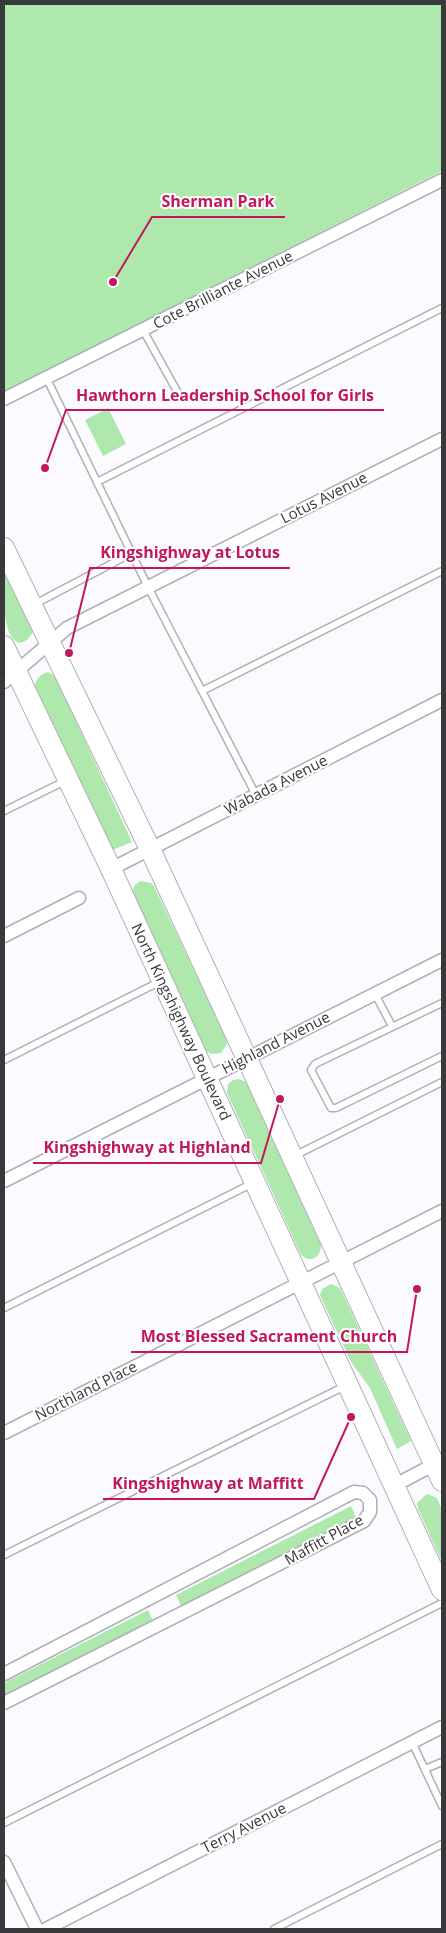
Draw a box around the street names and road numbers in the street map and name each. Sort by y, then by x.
street label: Cote Brilliante Avenue [149,245,296,333]
street label: Lotus Avenue [277,467,370,528]
street label: Wabada Avenue [221,749,331,819]
street label: North Kingshighway Boulevard [127,920,236,1123]
street label: Highland Avenue [218,1006,333,1078]
street label: Northland Place [31,1356,140,1424]
street label: Maffitt Place [281,1509,366,1569]
street label: Terry Avenue [198,1797,289,1857]

